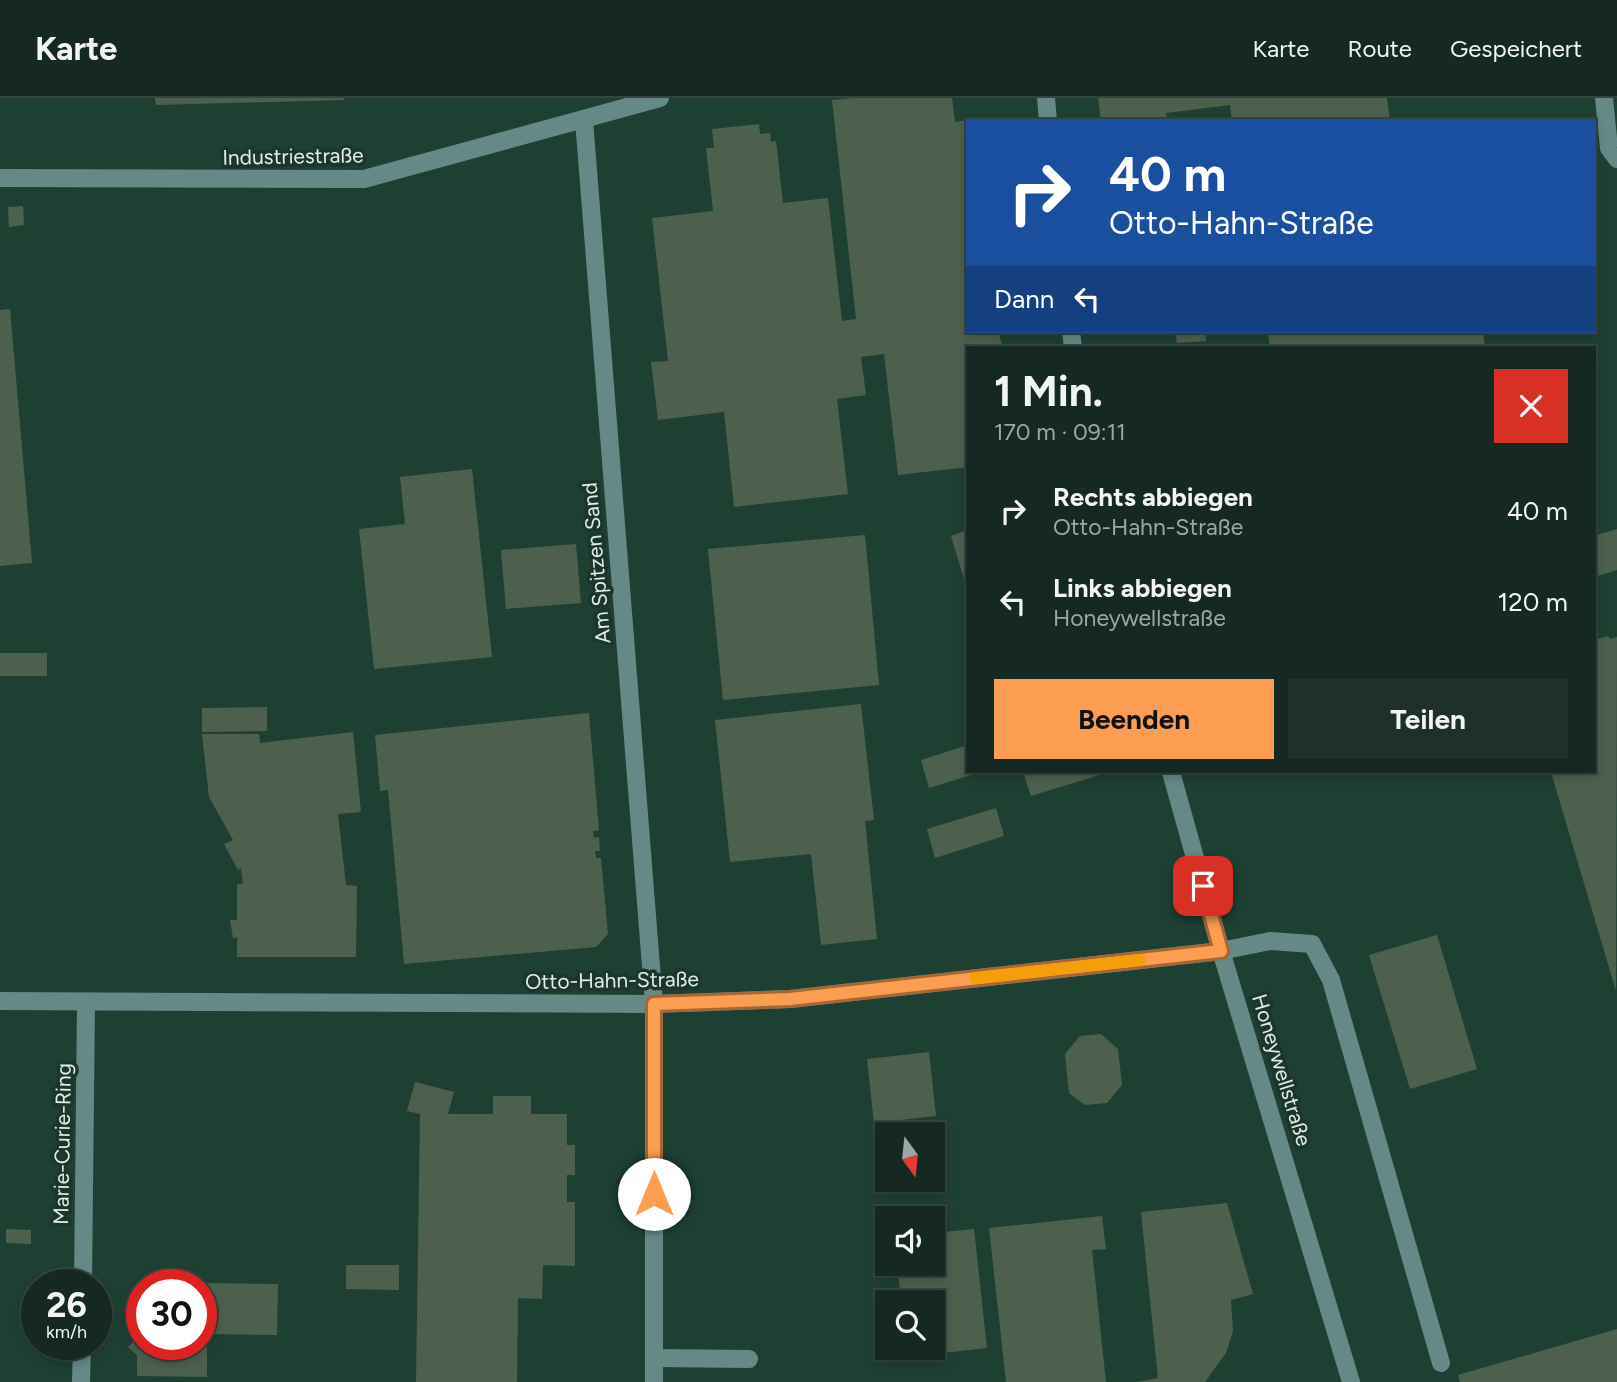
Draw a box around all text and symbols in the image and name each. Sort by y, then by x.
text: Karte [35,29,117,68]
text: Karte [1253,34,1309,63]
text: Route [1347,34,1412,63]
text: Gespeichert [1450,34,1582,63]
street label: Industriestraße [222,142,364,170]
text: 40 m [1109,144,1226,203]
icon: right [994,147,1085,238]
text: Otto-Hahn-Straße [1109,204,1374,242]
icon: left [1068,280,1106,318]
text: Dann [994,283,1054,315]
text: 1 Min. [994,366,1103,417]
button: close [1494,369,1568,443]
text: 170 m · 09:11 [994,418,1126,446]
street label: Am Spitzen Sand [577,481,615,645]
text: Rechts abbiegen [1053,481,1253,513]
icon: right [994,492,1032,530]
text: 40 m [1507,495,1568,527]
text: Otto-Hahn-Straße [1053,513,1243,541]
text: Links abbiegen [1053,572,1232,604]
icon: left [994,583,1032,621]
text: 120 m [1498,586,1568,618]
text: Honeywellstraße [1053,604,1226,632]
button: Beenden [994,679,1274,759]
button: Teilen [1288,679,1568,759]
pin [1173,856,1233,916]
icon: arrive [1184,867,1222,905]
street label: Otto-Hahn-Straße [525,966,699,994]
street label: Honeywellstraße [1247,991,1317,1149]
street label: Marie-Curie-Ring [48,1063,76,1225]
north arrow [875,1122,945,1192]
map controls [875,1122,945,1360]
position arrow [617,1157,691,1231]
button: sound [875,1206,945,1276]
speed limit sign: 30 [126,1269,217,1360]
text: 26 [46,1284,87,1326]
button: search [875,1290,945,1360]
text: km/h [46,1321,87,1343]

